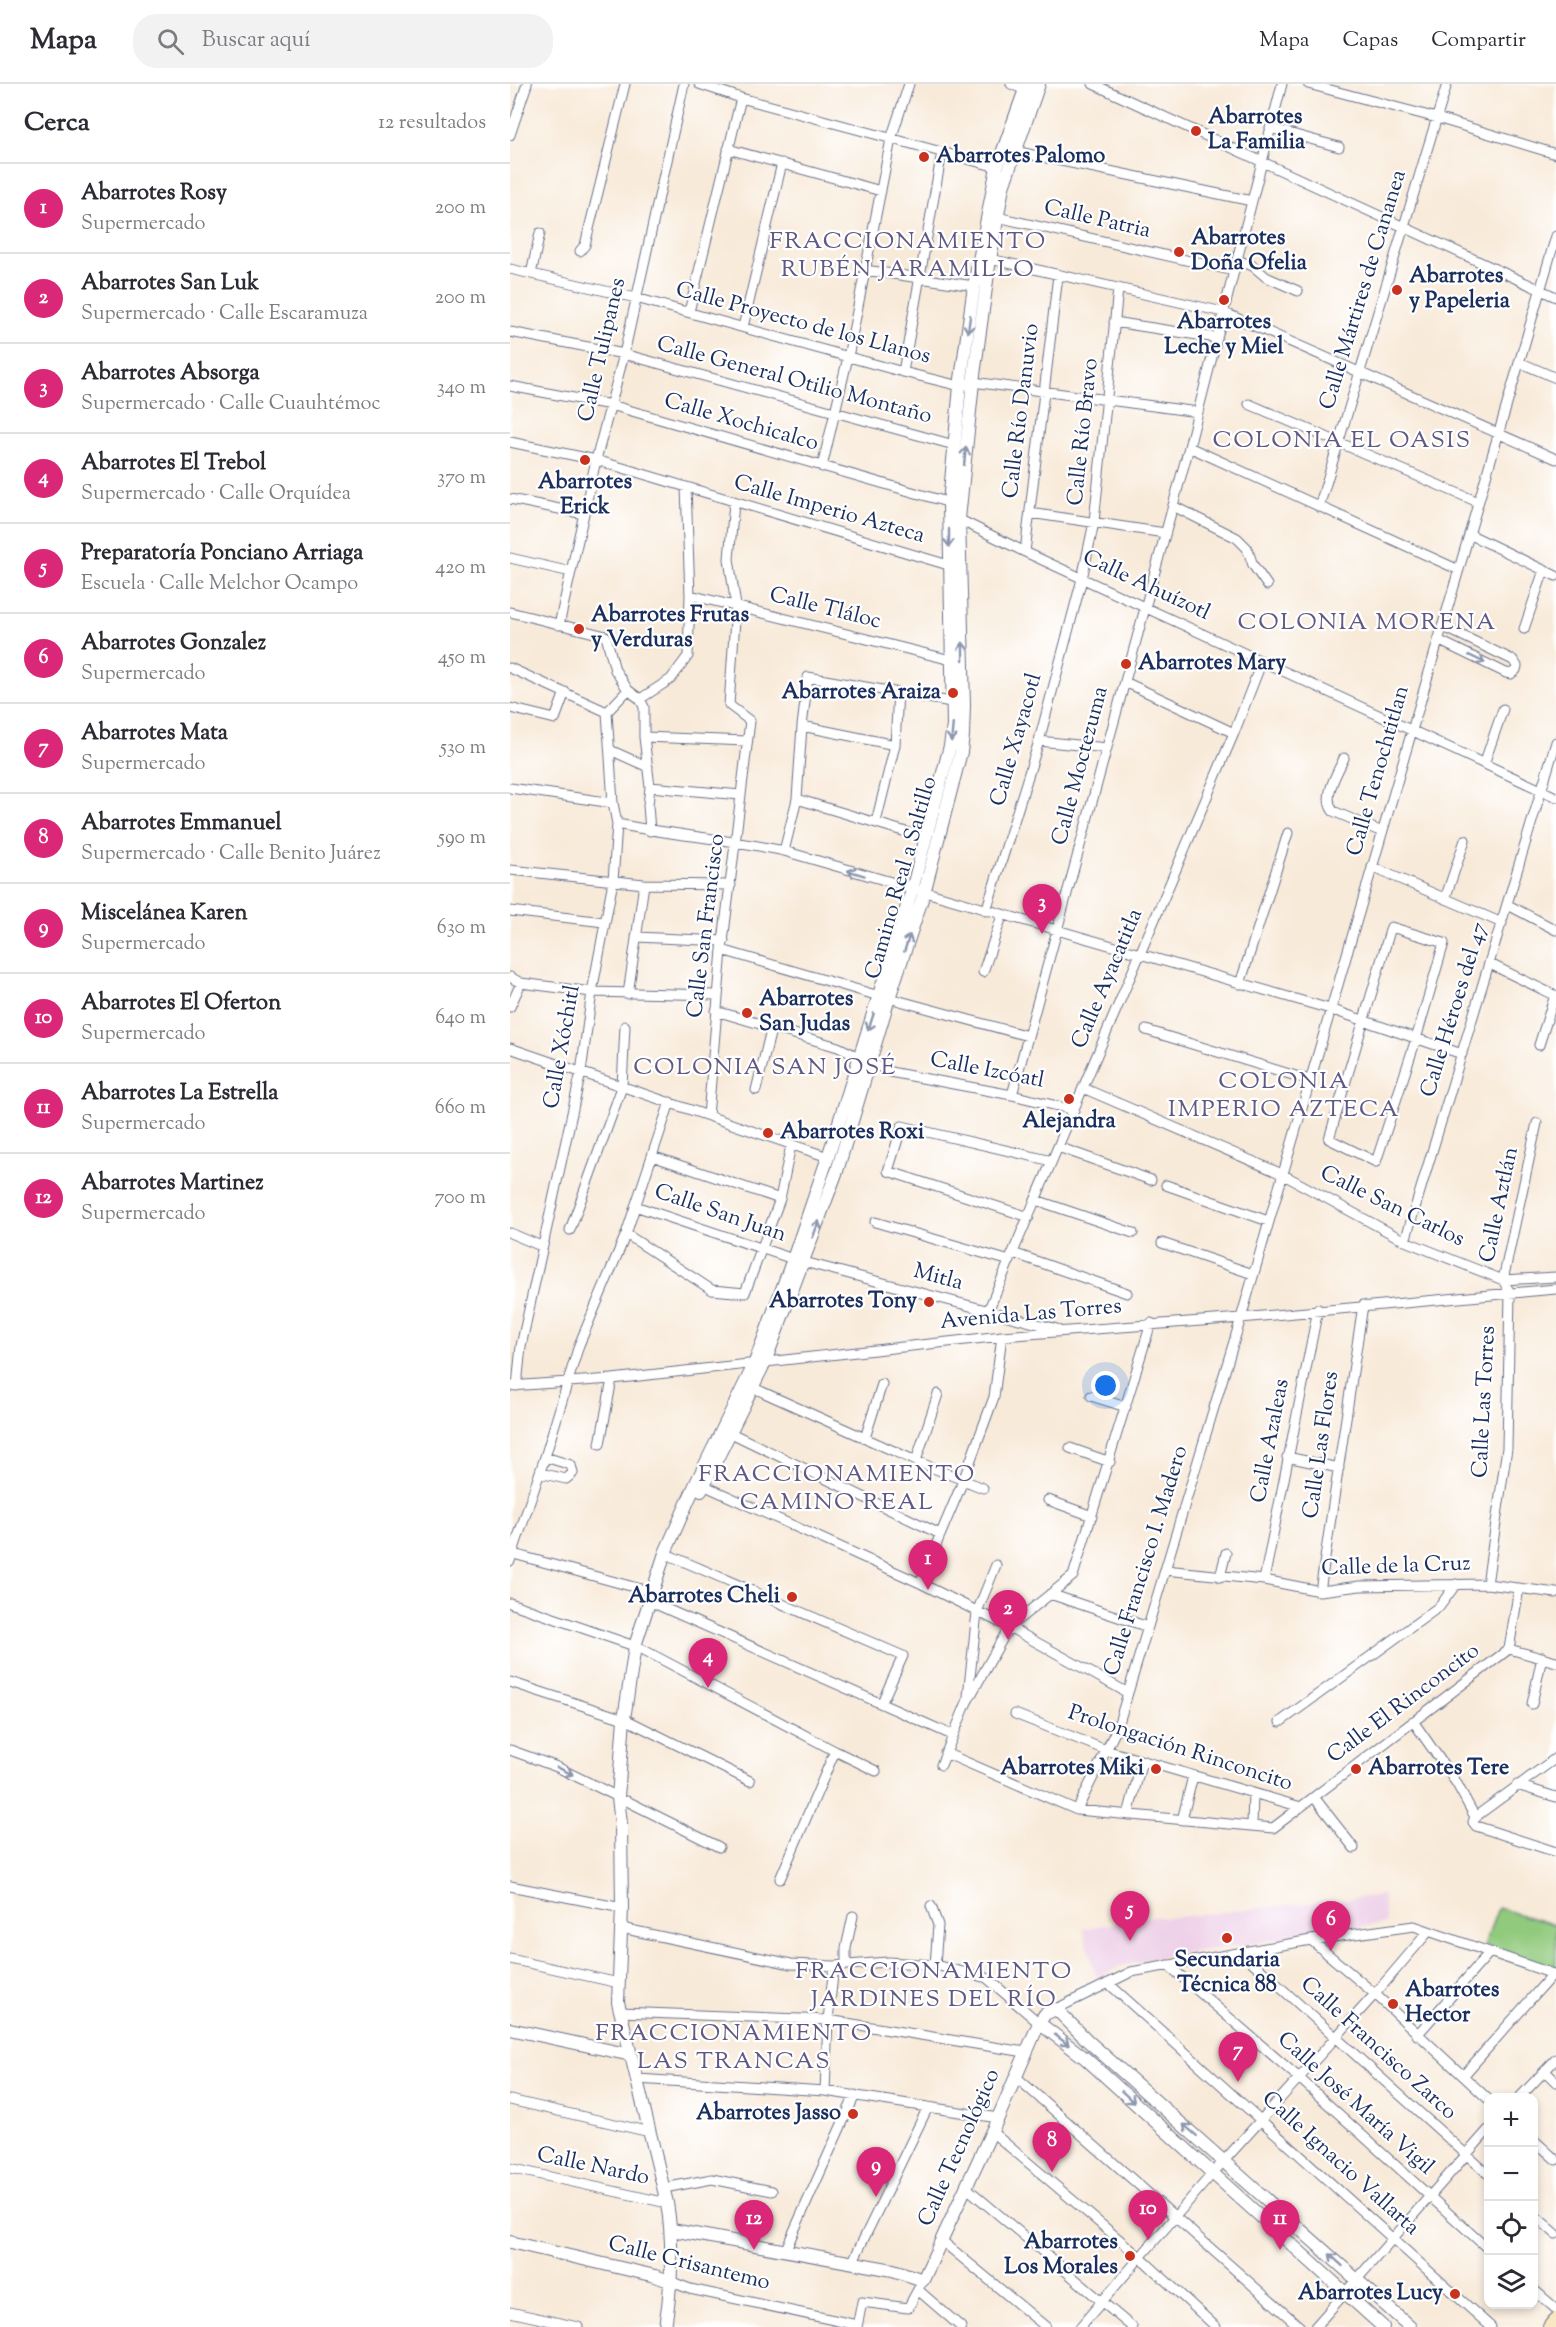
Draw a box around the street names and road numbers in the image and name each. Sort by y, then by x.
street label: Calle Mártires de Cananea [1312,166,1416,414]
street label: Calle Patria [1040,192,1154,248]
street label: Calle Tulipanes [571,275,635,425]
street label: Calle Proyecto de los Llanos [672,275,934,373]
street label: Calle Río Danuvio [995,322,1049,500]
street label: Calle General Otilio Montaño [653,329,935,433]
street label: Calle Río Bravo [1060,357,1108,507]
street label: Calle Xochicalco [660,386,822,460]
street label: Calle Imperio Azteca [730,467,928,553]
street label: Calle Ahuízotl [1077,542,1215,630]
street label: Calle Tláloc [766,580,884,638]
street label: Calle Xayacotl [983,670,1051,810]
street label: Calle Tenochtitlan [1339,682,1419,860]
street label: Calle Moctezuma [1044,683,1118,849]
street label: Camino Real a Saltillo [858,773,946,983]
street label: Calle San Francisco [680,832,734,1020]
street label: Calle Ayacatitla [1064,904,1152,1054]
street label: Calle Héroes del 47 [1413,919,1497,1101]
street label: Calle Xóchitl [536,983,590,1111]
street label: Calle Izcóatl [927,1044,1047,1098]
street label: Calle Aztlán [1472,1144,1528,1266]
street label: Calle San Carlos [1314,1158,1470,1256]
street label: Calle San Juan [650,1176,790,1252]
street label: Mitla [910,1256,966,1300]
street label: Avenida Las Torres [939,1291,1123,1339]
street label: Calle Las Torres [1465,1325,1505,1479]
street label: Calle Las Flores [1296,1369,1348,1521]
street label: Calle Azaleas [1243,1376,1299,1506]
street label: Calle Francisco I. Madero [1097,1442,1197,1680]
street label: Calle de la Cruz [1321,1548,1471,1586]
street label: Calle El Rinconcito [1321,1636,1487,1772]
street label: Prolongación Rinconcito [1063,1698,1297,1800]
street label: Calle Francisco Zarco [1292,1970,1464,2128]
street label: Calle José María Vigil [1269,2025,1441,2183]
street label: Calle Tecnológico [911,2064,1009,2232]
street label: Calle Ignacio Vallarta [1254,2084,1426,2244]
street label: Calle Nardo [534,2139,652,2195]
street label: Calle Crisantemo [605,2228,773,2300]

